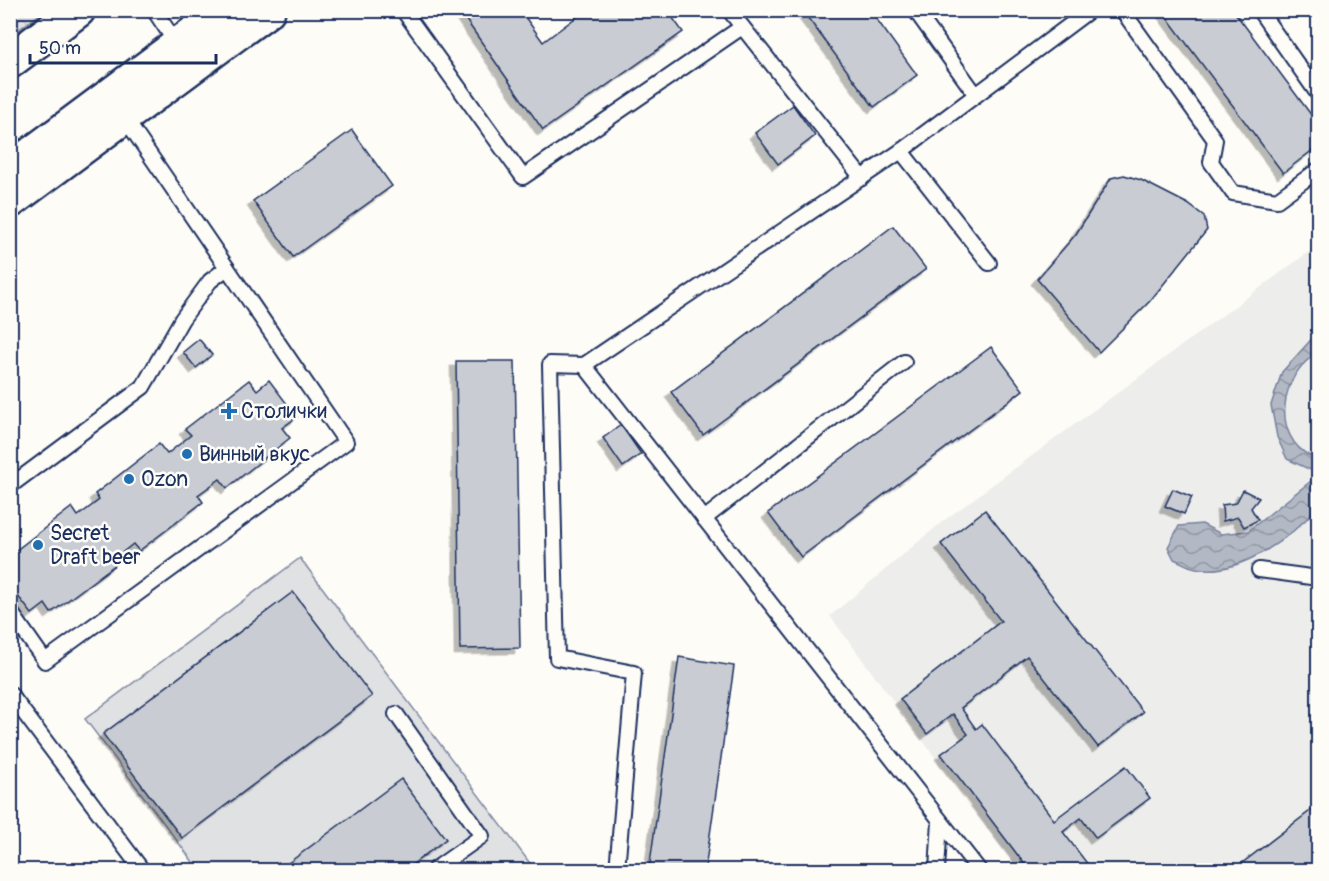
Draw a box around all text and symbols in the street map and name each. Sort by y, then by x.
scale bar [30,27,216,65]
text: 50 m [39,37,81,60]
place label: Столички [241,398,327,425]
marker: Столички [222,404,236,418]
place label: Винный вкус [199,441,310,468]
marker: Винный вкус [180,447,194,461]
place label: Ozon [141,466,188,493]
marker: Ozon [122,472,136,486]
place label: Secret Draft beer [50,520,141,571]
marker: Secret Draft beer [31,538,45,552]

